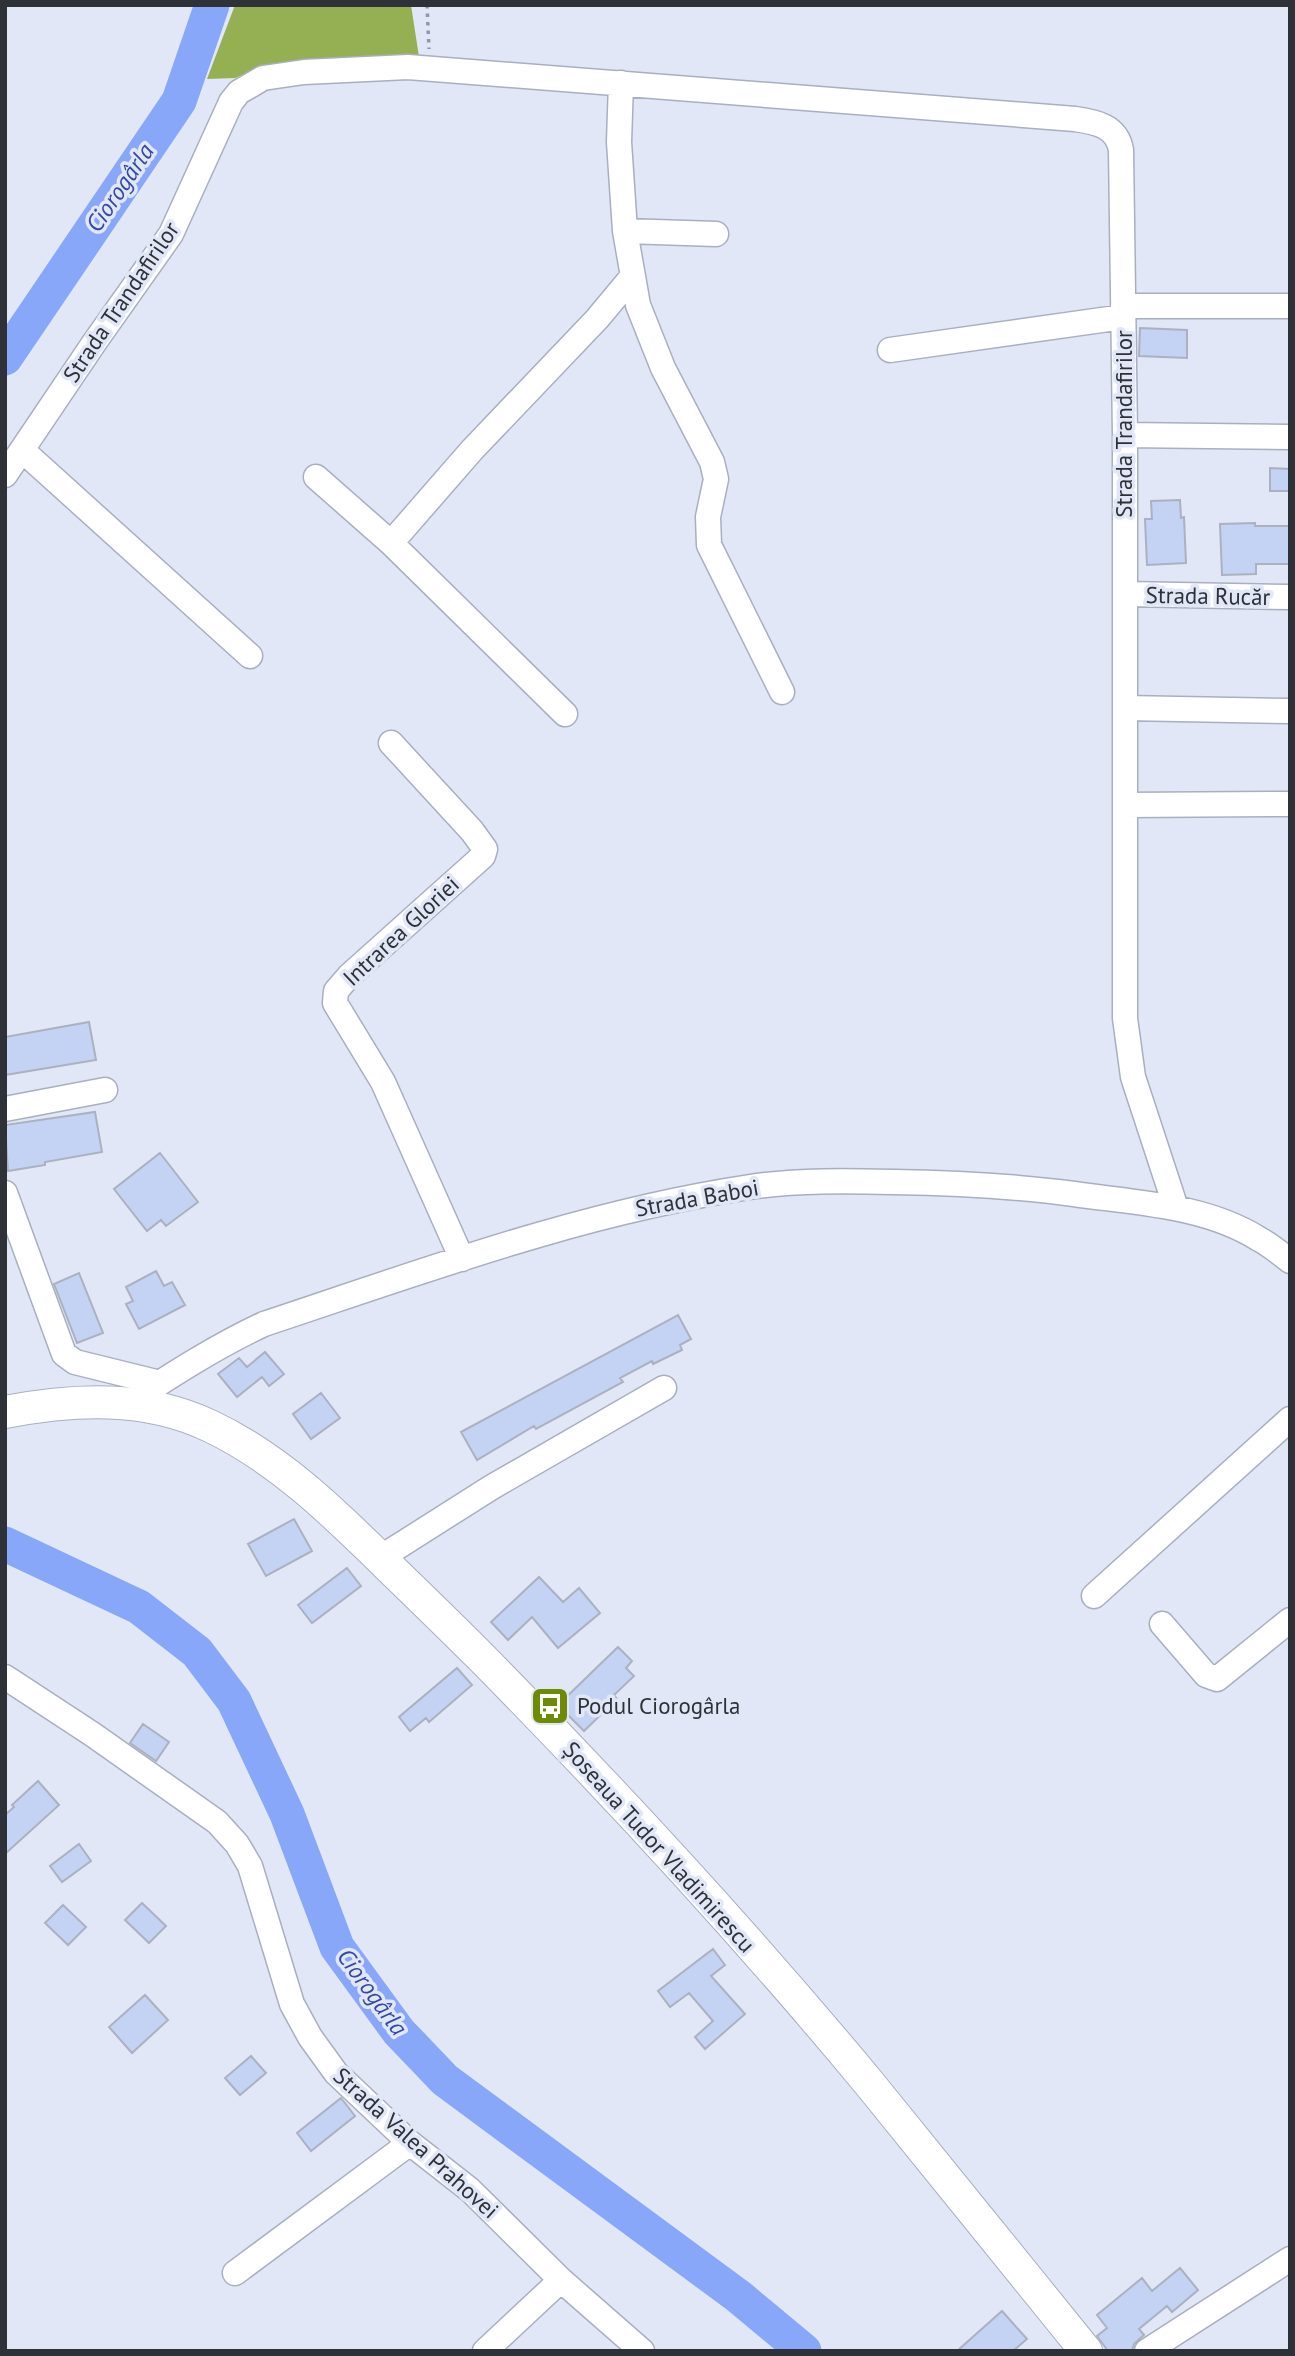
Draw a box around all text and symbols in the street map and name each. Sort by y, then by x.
water label: Ciorogârla [79,137,161,238]
street label: Strada Trandafirilor [56,216,185,388]
street label: Strada Trandafirilor [1109,330,1138,518]
street label: Strada Rucăr [1145,580,1271,611]
street label: Intrarea Gloriei [337,869,465,992]
street label: Strada Baboi [633,1172,761,1223]
bus stop icon: Podul Ciorogârla [529,1685,571,1727]
place label: Podul Ciorogârla [577,1691,740,1720]
street label: Șoseaua Tudor Vladimirescu [557,1735,762,1958]
water label: Ciorogârla [330,1942,415,2042]
street label: Strada Valea Prahovei [328,2061,505,2224]

